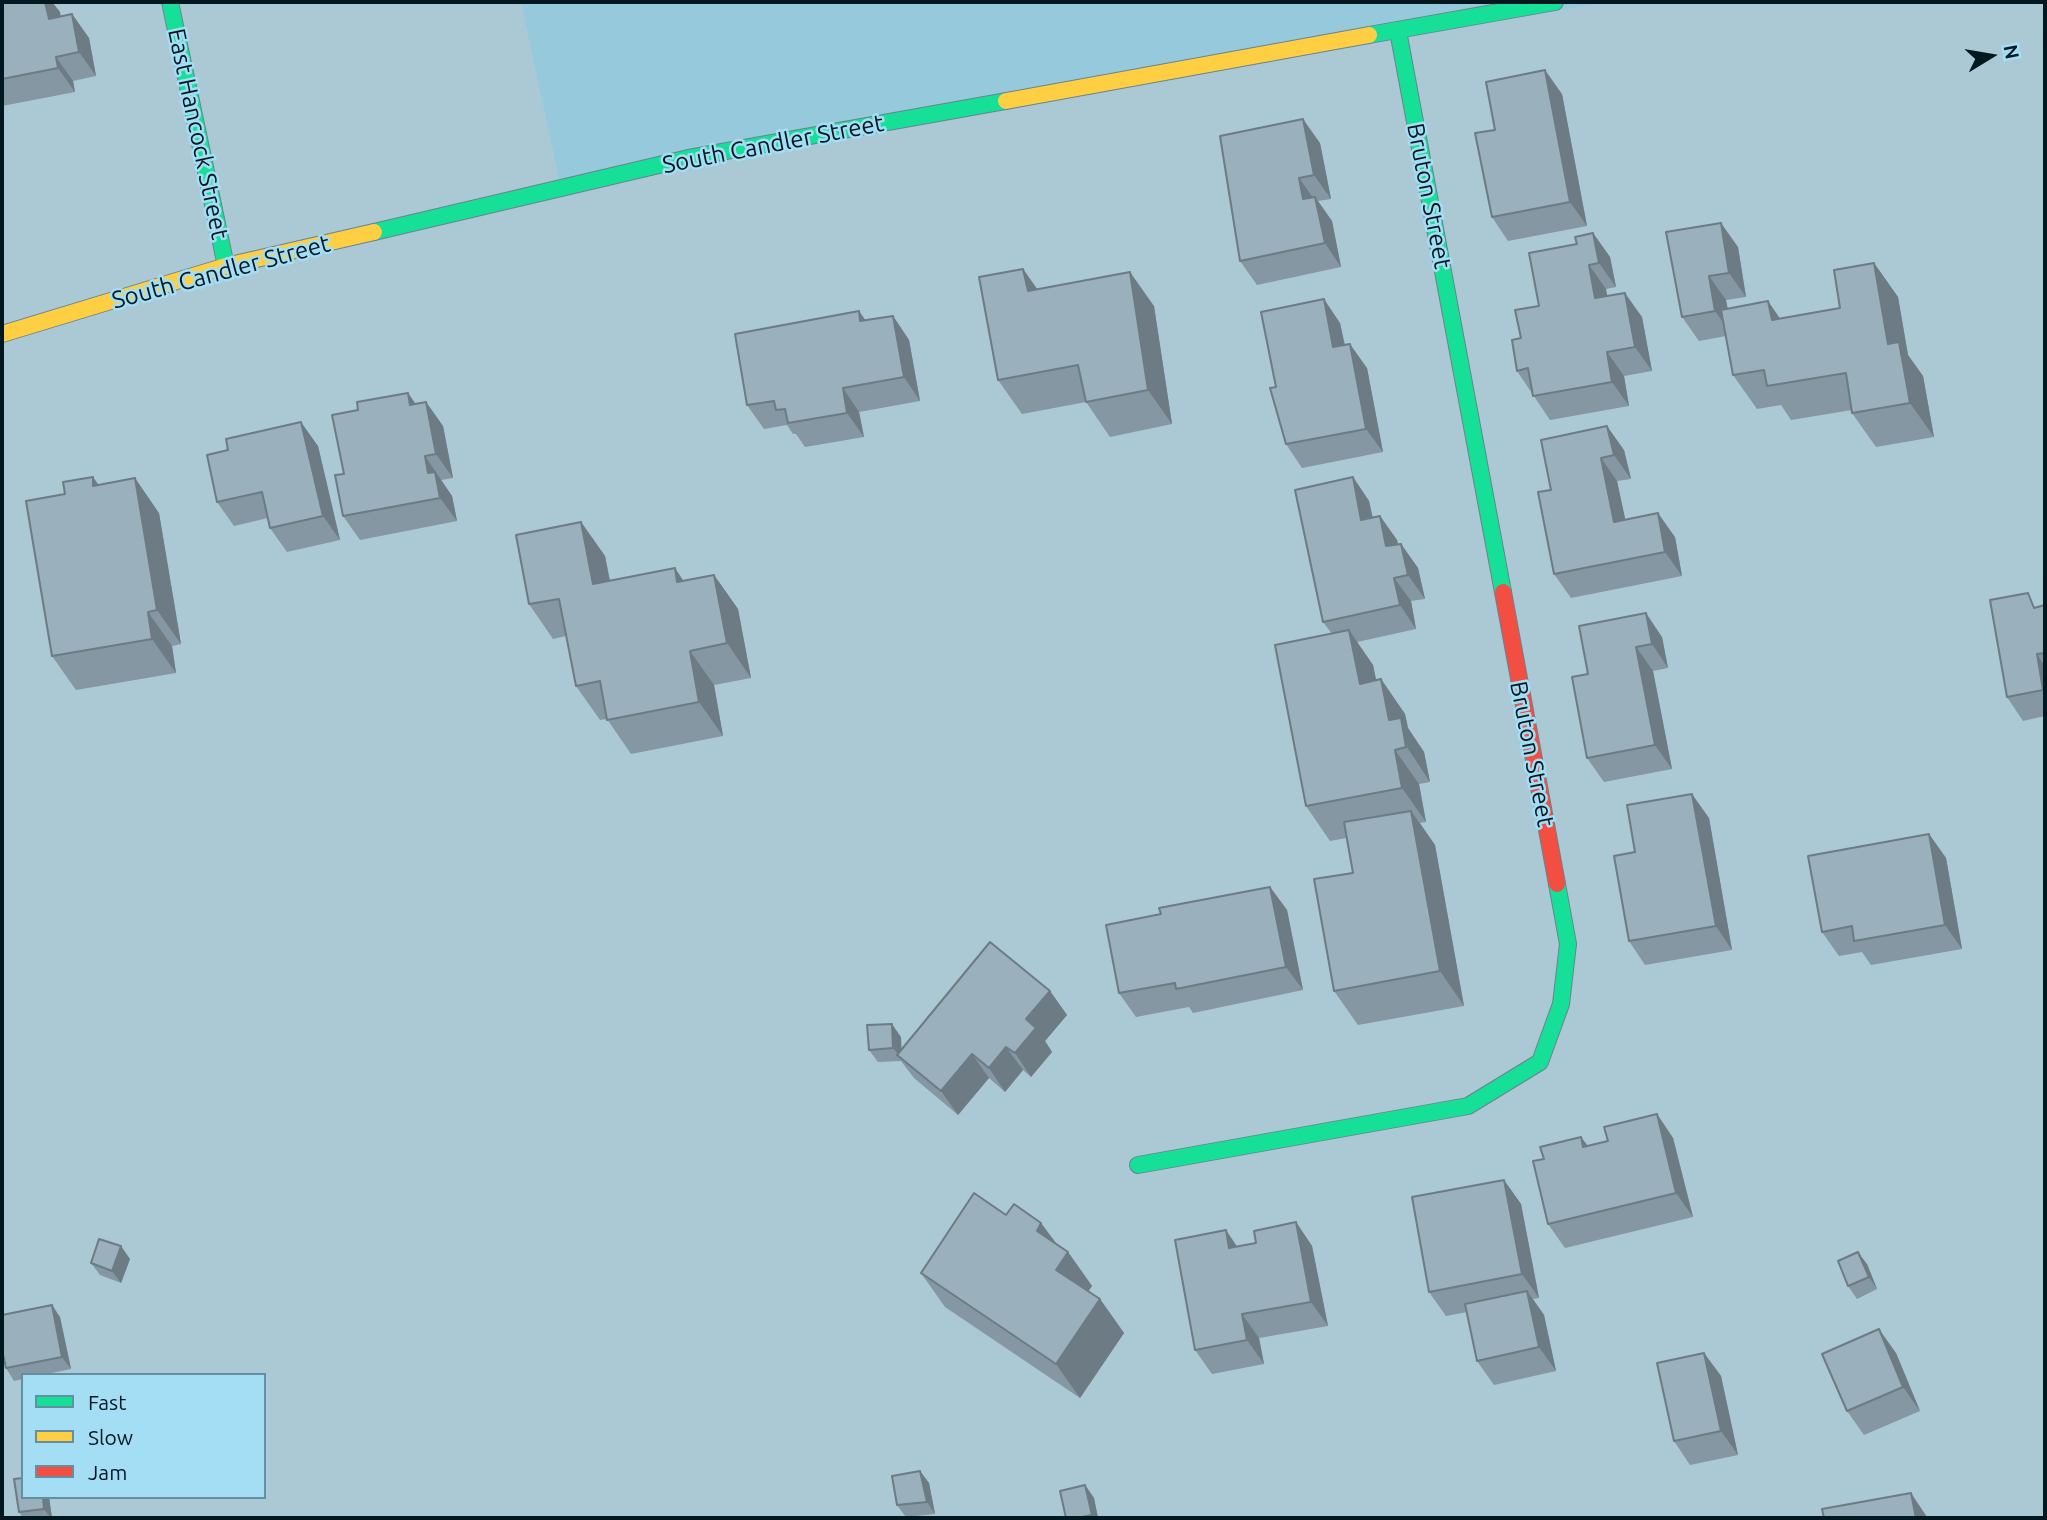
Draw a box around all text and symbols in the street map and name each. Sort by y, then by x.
north arrow [1956,21,2026,91]
street label: East Hancock Street [162,26,234,242]
text: N [1999,43,2024,61]
street label: South Candler Street [660,108,886,180]
street label: Bruton Street [1401,121,1457,271]
street label: South Candler Street [109,229,333,315]
street label: Bruton Street [1504,679,1560,829]
legend [21,1373,266,1499]
text: Fast [88,1390,126,1414]
text: Slow [88,1425,133,1449]
text: Jam [88,1460,127,1484]

